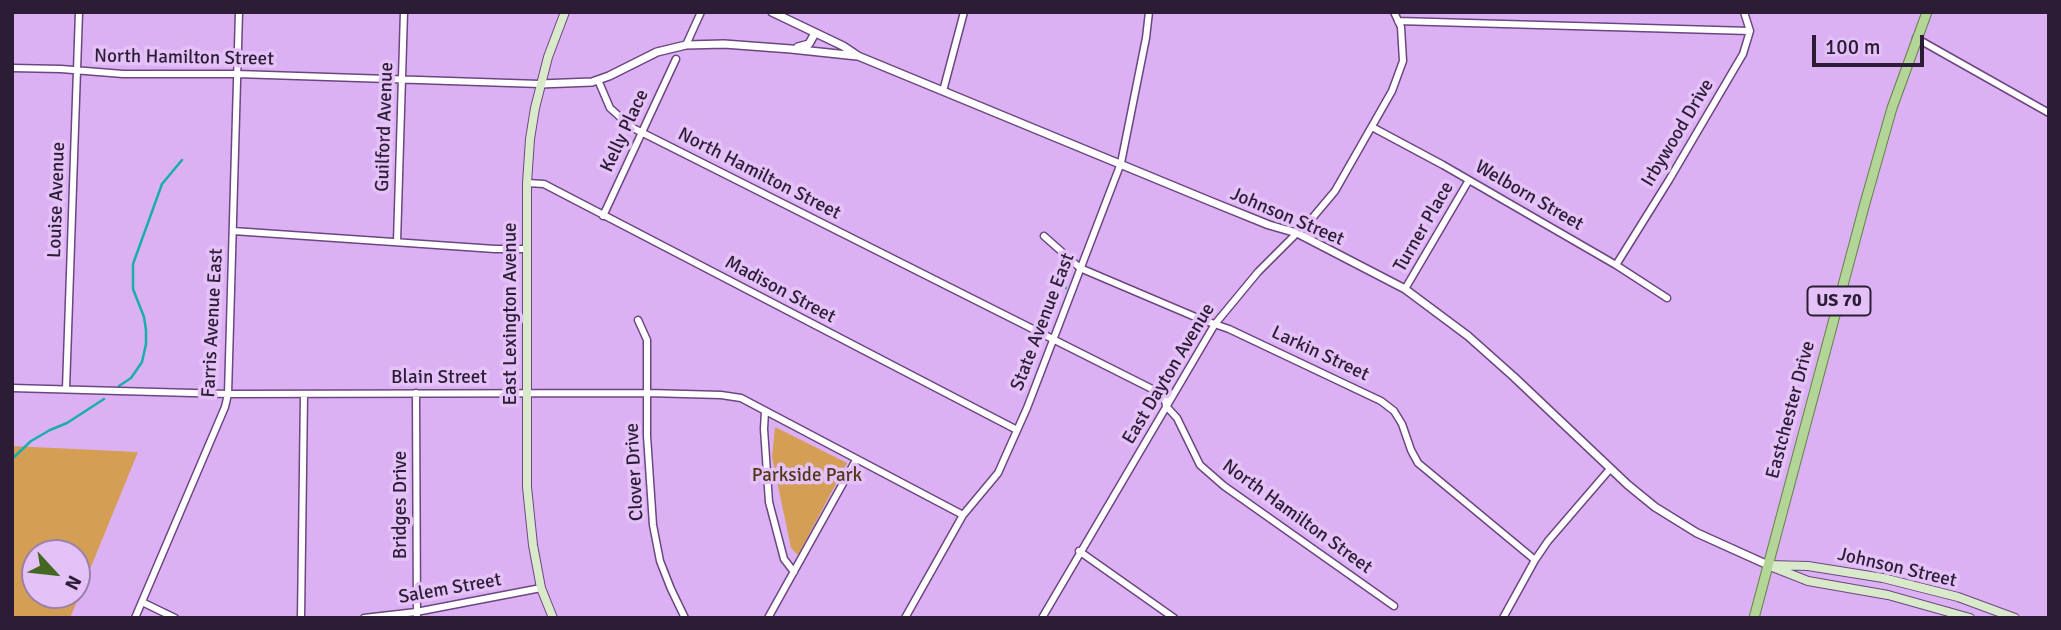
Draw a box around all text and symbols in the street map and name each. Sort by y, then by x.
scale bar [1816,21,1928,65]
text: 100 m [1825,34,1880,60]
street label: North Hamilton Street [94,45,274,71]
street label: Guilford Avenue [371,62,399,192]
street label: Irbywood Drive [1637,75,1719,191]
street label: Kelly Place [596,86,654,176]
street label: North Hamilton Street [674,123,844,225]
street label: Louise Avenue [44,142,70,258]
street label: Welborn Street [1471,156,1587,236]
street label: Turner Place [1389,178,1459,276]
street label: Johnson Street [1227,183,1347,251]
street label: East Lexington Avenue [500,222,522,406]
street label: Farris Avenue East [198,248,228,398]
street label: State Avenue East [1006,250,1080,394]
street label: Madison Street [721,251,839,329]
road number: US 70 [1808,286,1870,316]
street label: East Dayton Avenue [1118,299,1220,449]
street label: Larkin Street [1268,321,1372,387]
street label: Eastchester Drive [1762,339,1820,481]
street label: Blain Street [391,367,487,389]
street label: Clover Drive [621,422,649,522]
street label: Bridges Drive [390,451,412,559]
street label: North Hamilton Street [1218,455,1376,579]
park label: Parkside Park [752,465,862,487]
north arrow [21,539,91,609]
street label: Johnson Street [1835,543,1959,593]
street label: Salem Street [397,569,503,609]
text: N [59,571,87,594]

